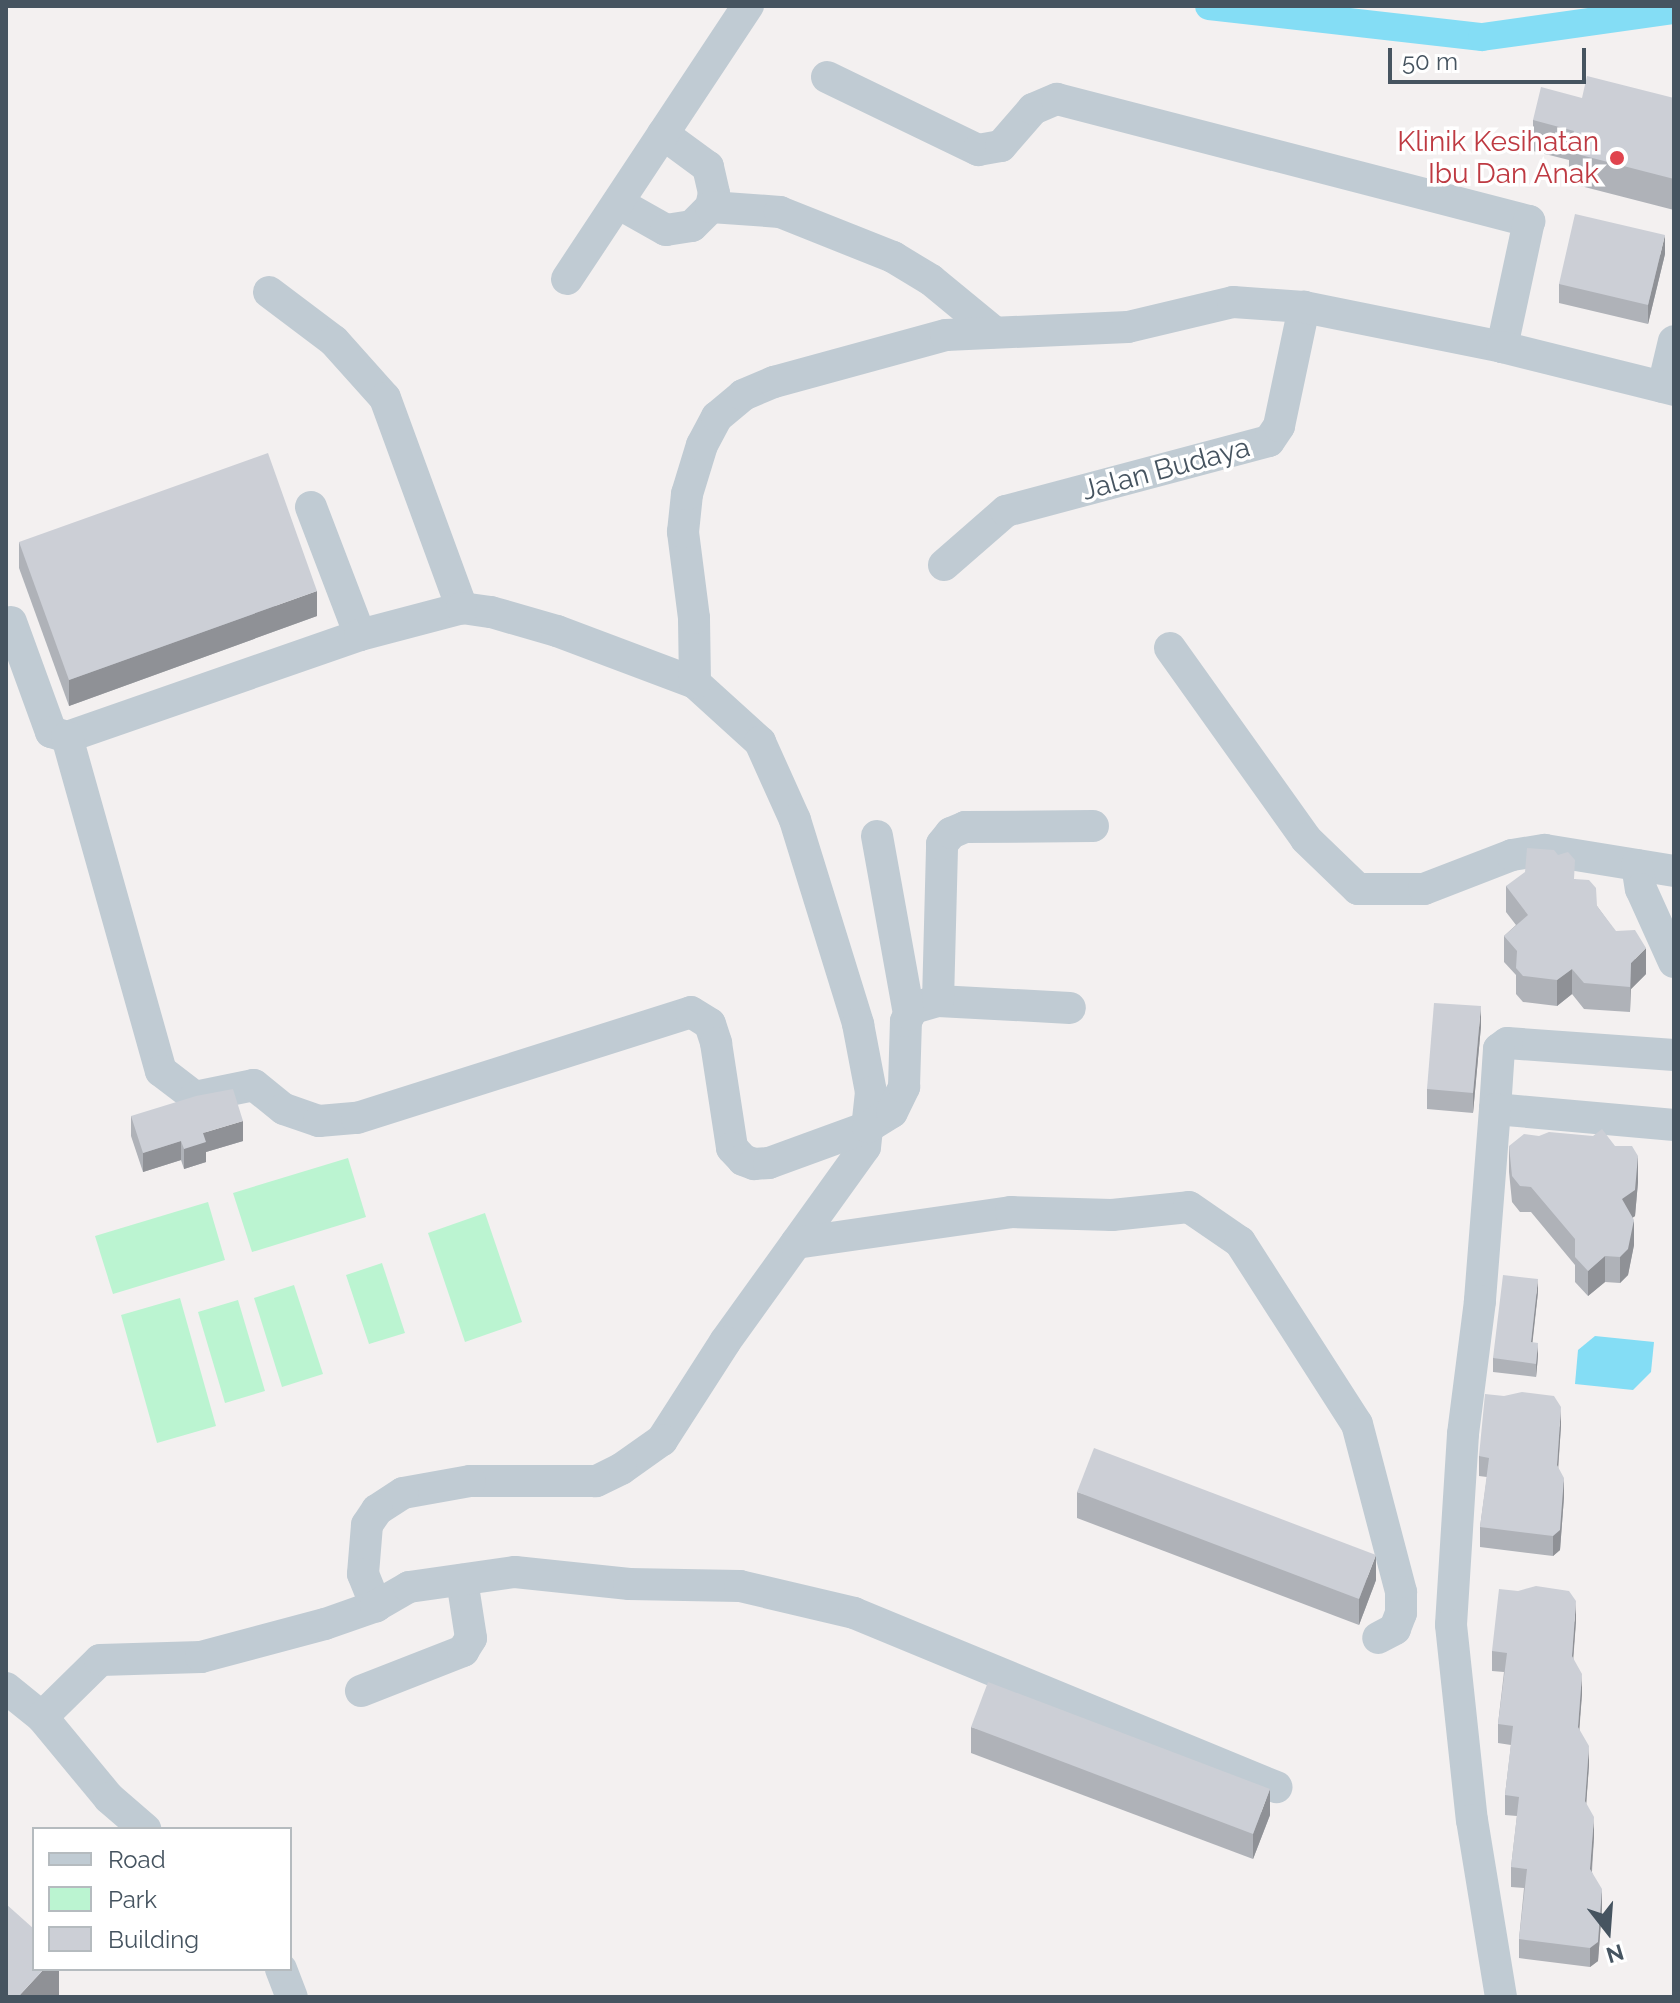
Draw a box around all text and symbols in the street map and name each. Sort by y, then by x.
scale bar [1392,32,1590,82]
text: 50 m [1402,47,1458,76]
place label: Klinik Kesihatan Ibu Dan Anak [1397,125,1599,191]
marker: Klinik Kesihatan Ibu Dan Anak [1606,147,1628,169]
street label: Jalan Budaya [1078,430,1254,508]
legend [32,1827,292,1971]
text: Road [108,1845,166,1874]
text: Park [108,1885,157,1914]
north arrow [1568,1891,1648,1971]
text: Building [108,1925,199,1954]
text: N [1603,1939,1627,1969]

